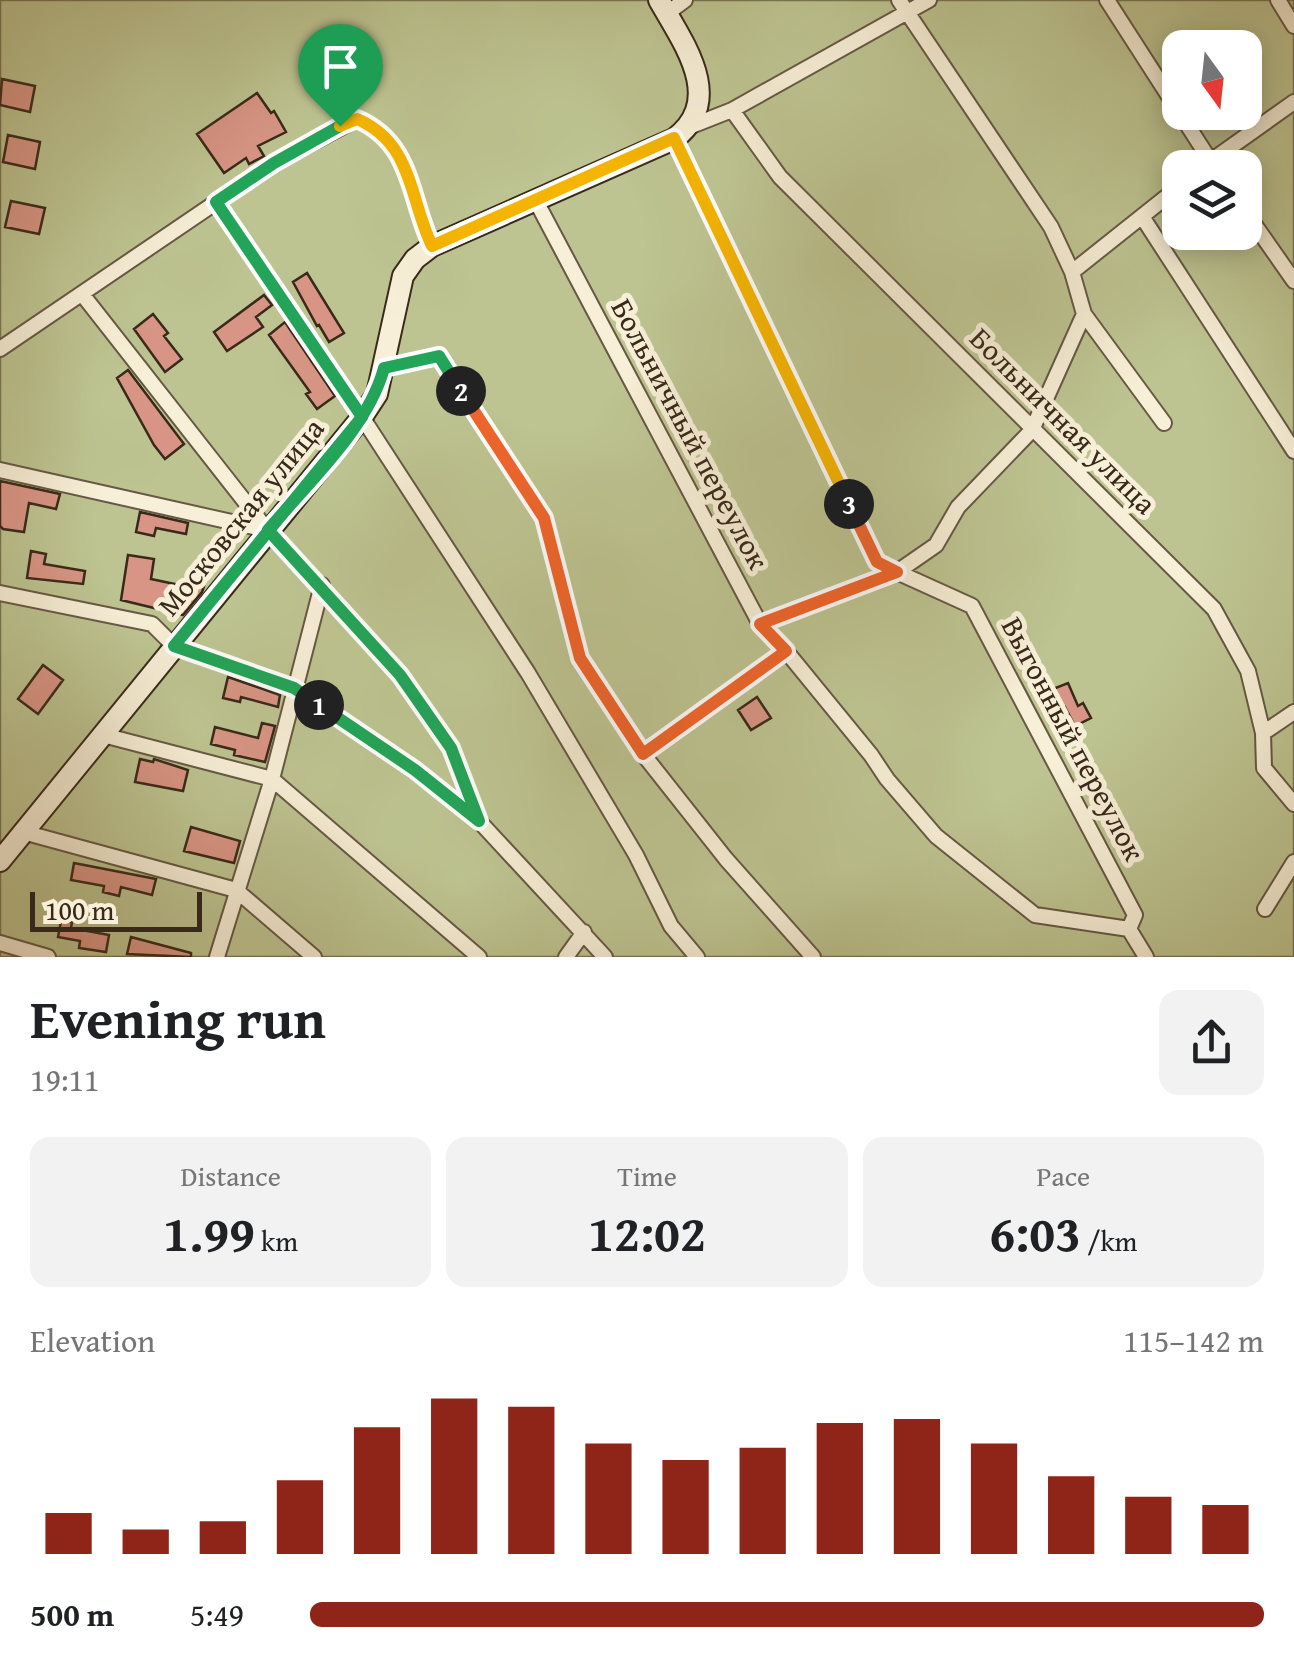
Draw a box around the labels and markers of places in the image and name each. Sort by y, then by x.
pin [298,24,383,127]
pin: 2 [436,366,486,416]
pin: 3 [824,479,874,529]
pin: 1 [294,680,344,730]

